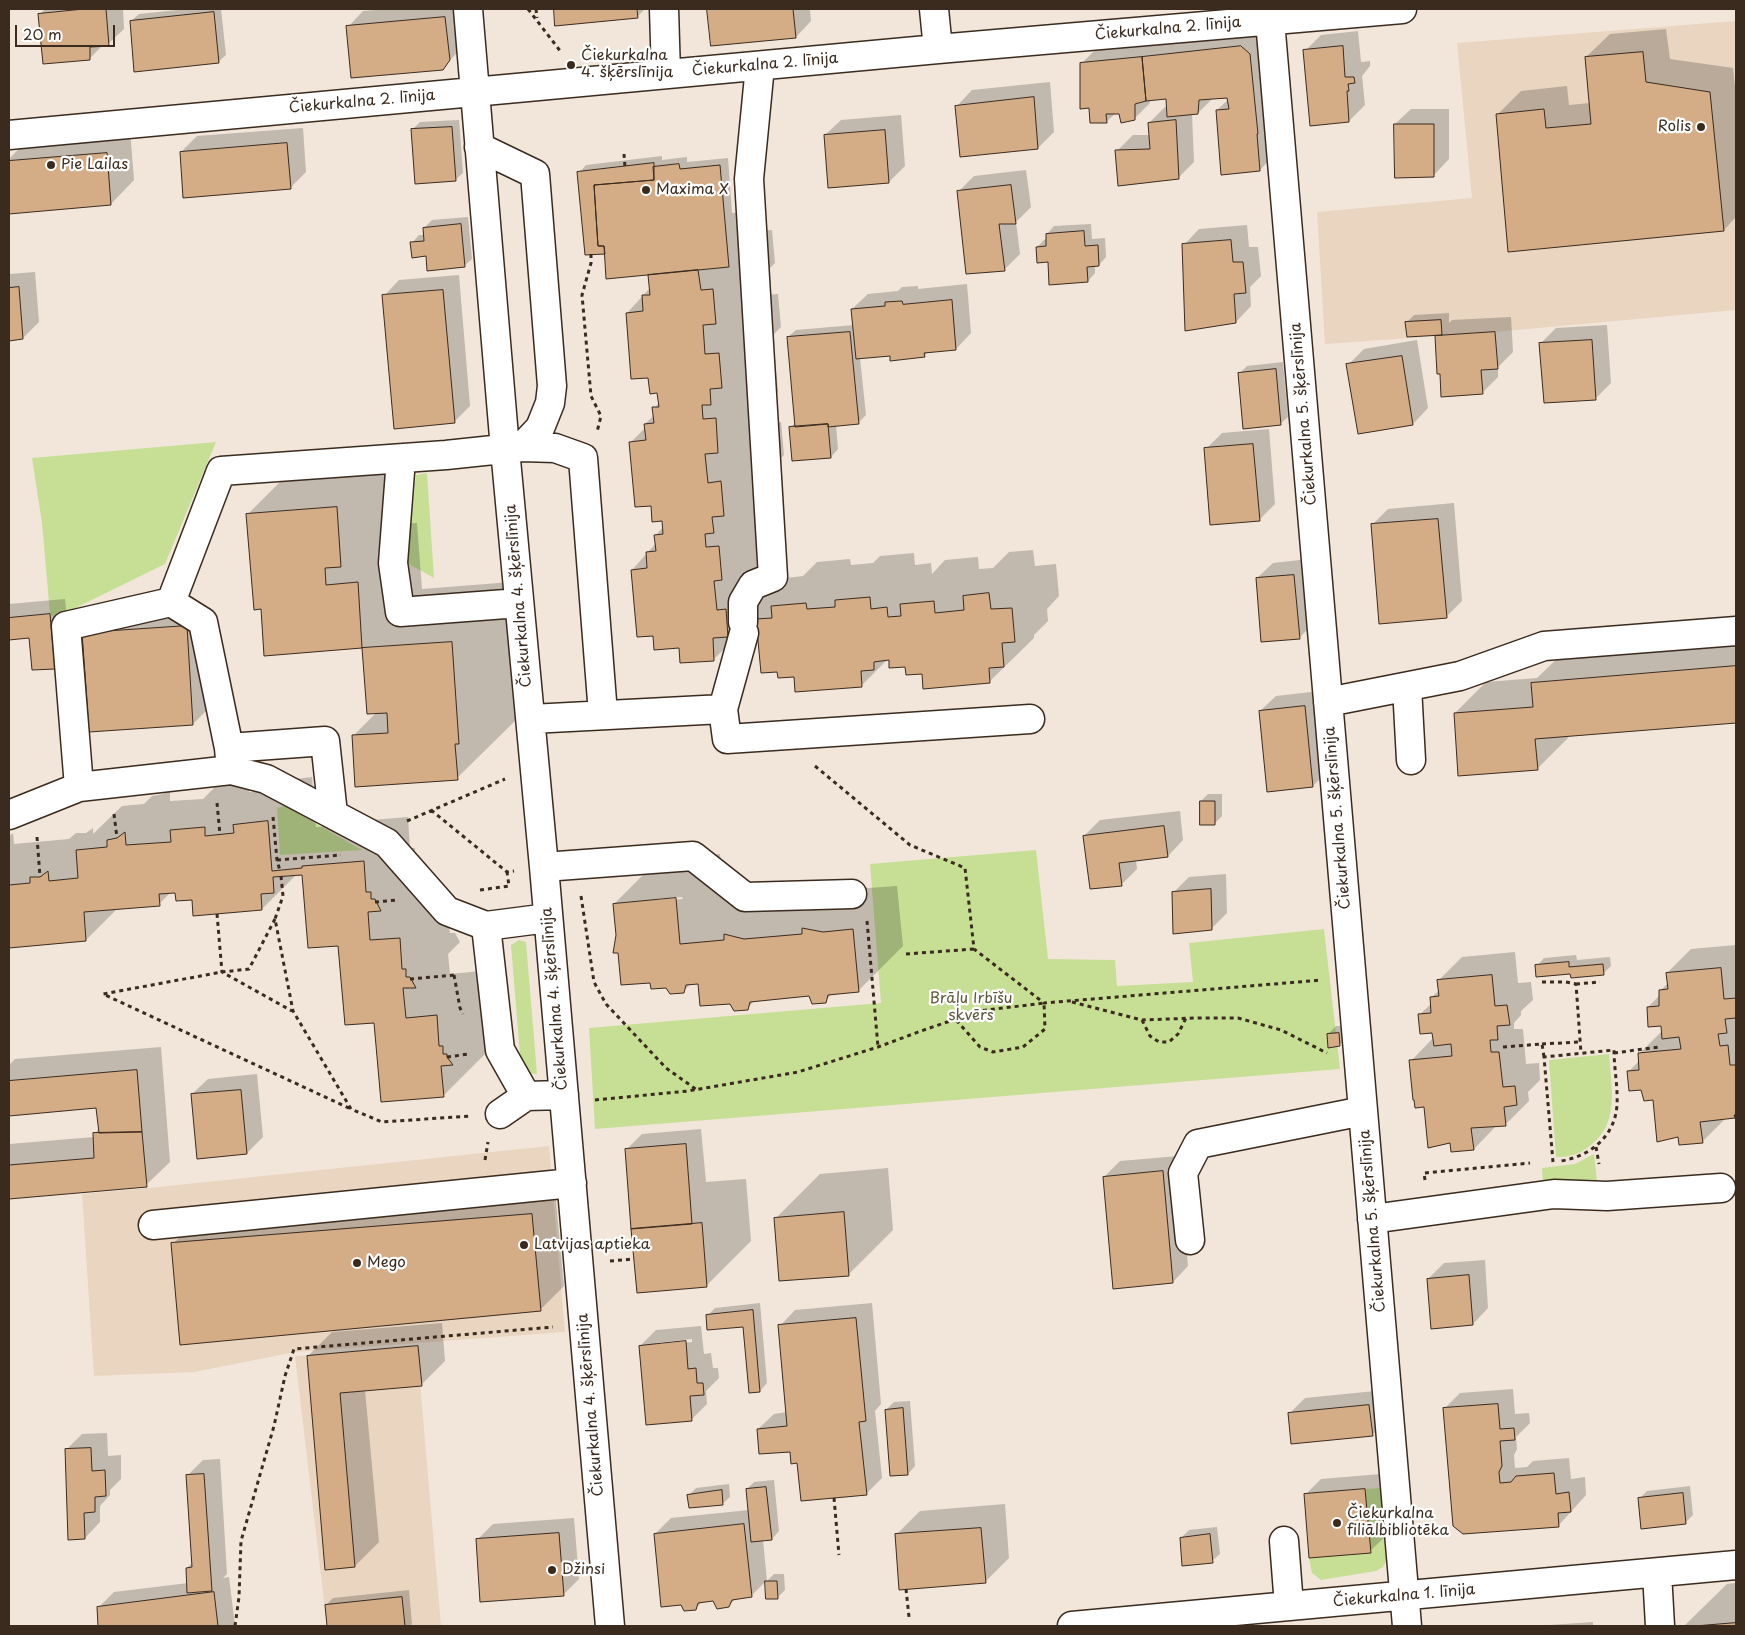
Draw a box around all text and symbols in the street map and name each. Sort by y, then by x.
street label: Čiekurkalna 2. līnija [1094,14,1242,44]
scale bar [18,15,118,47]
text: 20 m [23,22,62,45]
place label: Čiekurkalna 4. šķērslīnija [581,47,673,82]
street label: Čiekurkalna 2. līnija [691,50,839,80]
marker: Čiekurkalna 4. šķērslīnija [565,59,577,71]
street label: Čiekurkalna 2. līnija [288,87,436,117]
place label: Rolis [1658,118,1691,136]
marker: Rolis [1695,121,1707,133]
place label: Pie Lailas [61,156,128,174]
marker: Pie Lailas [45,159,57,171]
place label: Maxima X [656,181,729,199]
marker: Maxima X [640,184,652,196]
street label: Čiekurkalna 5. šķērslīnija [1287,322,1321,506]
street label: Čiekurkalna 4. šķērslīnija [502,504,536,688]
street label: Čiekurkalna 5. šķērslīnija [1321,726,1355,910]
street label: Čiekurkalna 4. šķērslīnija [538,907,572,1091]
park label: Brāļu Irbīšu skvērs [929,990,1013,1025]
street label: Čiekurkalna 5. šķērslīnija [1356,1129,1390,1313]
place label: Latvijas aptieka [534,1236,650,1254]
marker: Latvijas aptieka [518,1239,530,1251]
place label: Mego [367,1254,406,1272]
marker: Mego [351,1257,363,1269]
street label: Čiekurkalna 4. šķērslīnija [574,1313,608,1497]
place label: Čiekurkalna filiālbibliotēka [1347,1505,1449,1540]
marker: Čiekurkalna filiālbibliotēka [1331,1517,1343,1529]
place label: Džinsi [562,1561,605,1579]
marker: Džinsi [546,1564,558,1576]
street label: Čiekurkalna 1. līnija [1332,1581,1476,1611]

